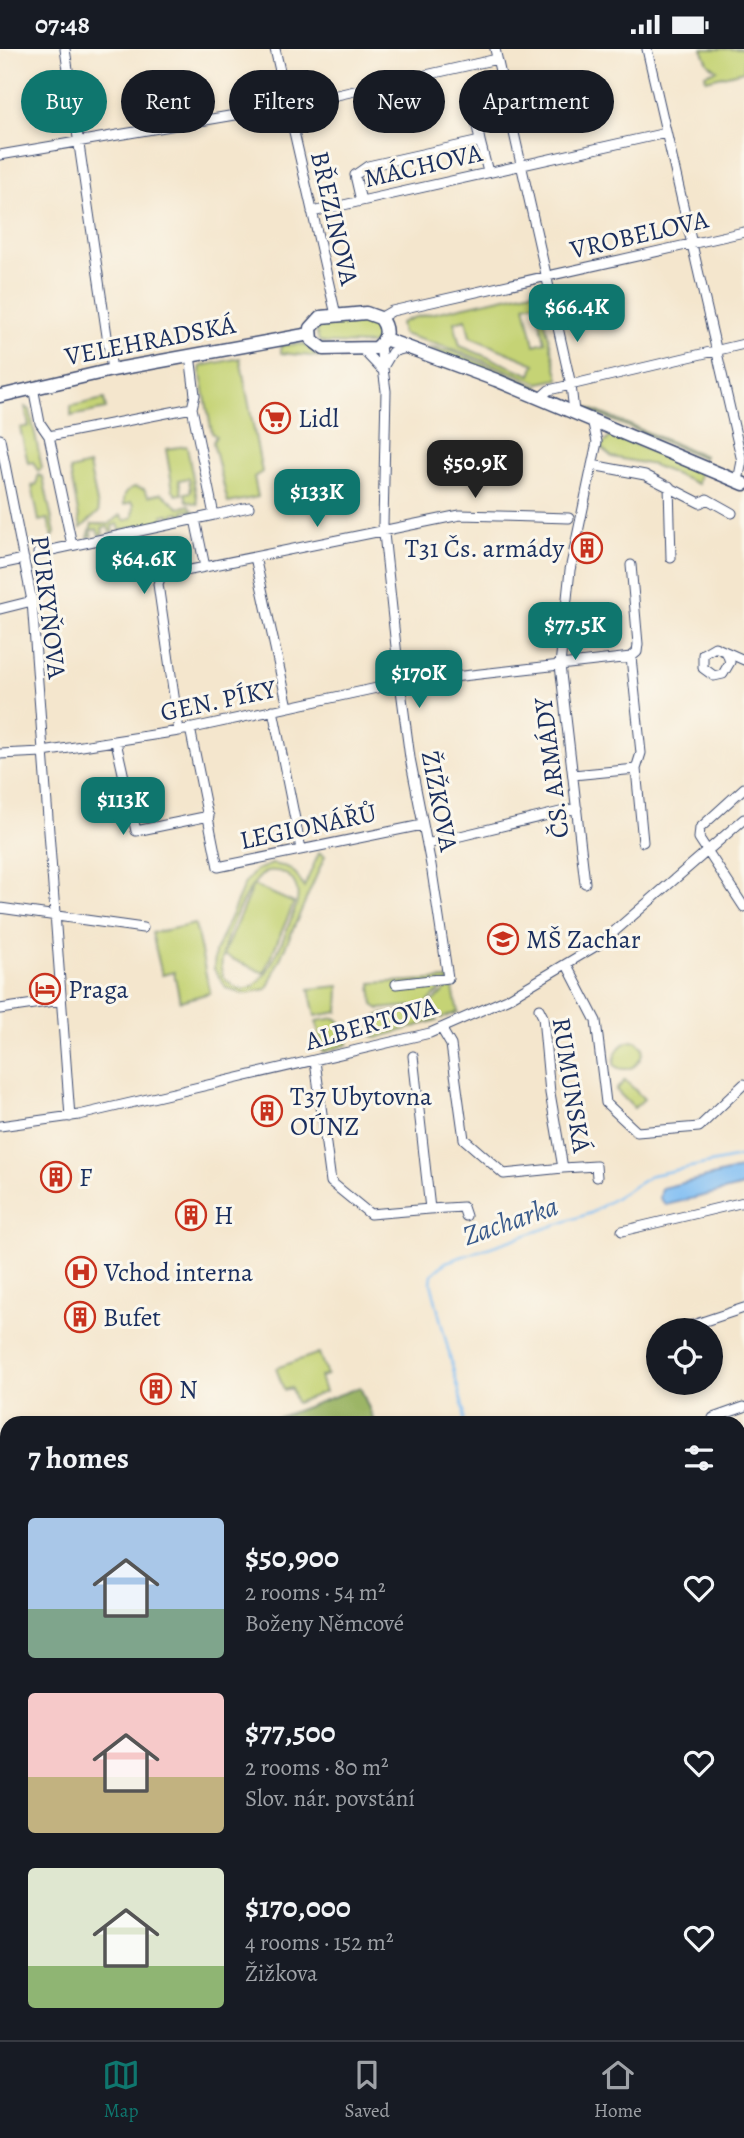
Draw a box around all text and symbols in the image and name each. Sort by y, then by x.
text: 07:48 [35,7,90,42]
chip: Buy [21,70,107,133]
chip: Rent [121,70,215,133]
chip: Filters [229,70,339,133]
chip: New [353,70,445,133]
chip: Apartment [459,70,614,133]
street label: MÁCHOVA [361,135,486,196]
street label: BŘEZINOVA [302,148,367,289]
street label: VROBELOVA [566,201,712,268]
pin: $66.4K [520,285,634,344]
text: $66.4K [545,291,609,322]
street label: VELEHRADSKÁ [61,307,239,374]
supermarket icon: Lidl [258,401,292,435]
place label: Lidl [298,401,339,436]
pin: $50.9K [418,441,532,500]
text: $50.9K [443,447,507,478]
pin: $133K [268,469,366,529]
text: $133K [290,476,344,507]
place label: T31 Čs. armády [405,531,564,566]
building icon: T31 Čs. armády [570,531,604,565]
street label: PURKYŇOVA [22,533,75,682]
pin: $64.6K [87,537,201,596]
text: $64.6K [112,543,176,574]
pin: $77.5K [518,603,632,662]
text: $77.5K [544,609,606,640]
pin: $170K [370,651,468,710]
text: $170K [391,657,447,688]
street label: GEN. PÍKY [157,671,280,730]
street label: ČS. ARMÁDY [525,695,577,840]
street label: ŽIŽKOVA [413,748,467,855]
pin: $113K [74,777,172,837]
text: $113K [97,784,149,815]
street label: LEGIONÁŘŮ [237,795,380,858]
school or university icon: MŠ Zachar [486,922,520,956]
place label: MŠ Zachar [526,922,641,957]
hotel icon: Praga [28,972,62,1006]
place label: Praga [68,972,129,1007]
street label: ALBERTOVA [300,988,442,1059]
street label: RUMUNSKÁ [544,1015,600,1156]
place label: T37 Ubytovna OÚNZ [290,1079,432,1144]
building icon: T37 Ubytovna OÚNZ [250,1094,284,1128]
building icon: F [39,1160,73,1194]
place label: F [79,1160,92,1195]
water label: Zacharka [458,1187,563,1255]
building icon: H [174,1198,208,1232]
place label: H [214,1198,234,1233]
hospital icon: Vchod interna [64,1255,98,1289]
place label: Vchod interna [103,1255,253,1290]
building icon: Bufet [63,1300,97,1334]
place label: Bufet [103,1300,161,1335]
map controls [646,1318,723,1395]
button: locate [646,1318,723,1395]
building icon: N [139,1372,173,1406]
place label: N [179,1372,198,1407]
text: 7 homes [28,1438,129,1478]
icon: filters [680,1439,718,1477]
text: $50,900 [245,1537,339,1577]
icon: home [84,1546,168,1630]
icon: heart [680,1569,718,1607]
text: 2 rooms · 54 m² [245,1577,386,1608]
text: Boženy Němcové [245,1608,404,1639]
text: $77,500 [245,1712,336,1752]
icon: home [84,1721,168,1805]
icon: heart [680,1744,718,1782]
text: 2 rooms · 80 m² [245,1752,389,1783]
text: Slov. nár. povstání [245,1783,415,1814]
text: $170,000 [245,1887,351,1927]
icon: home [84,1896,168,1980]
icon: heart [680,1919,718,1957]
text: 4 rooms · 152 m² [245,1927,393,1958]
text: Žižkova [245,1958,318,1989]
tab: Map [102,2056,140,2124]
tab: Saved [345,2056,390,2124]
tab: Home [594,2056,642,2124]

